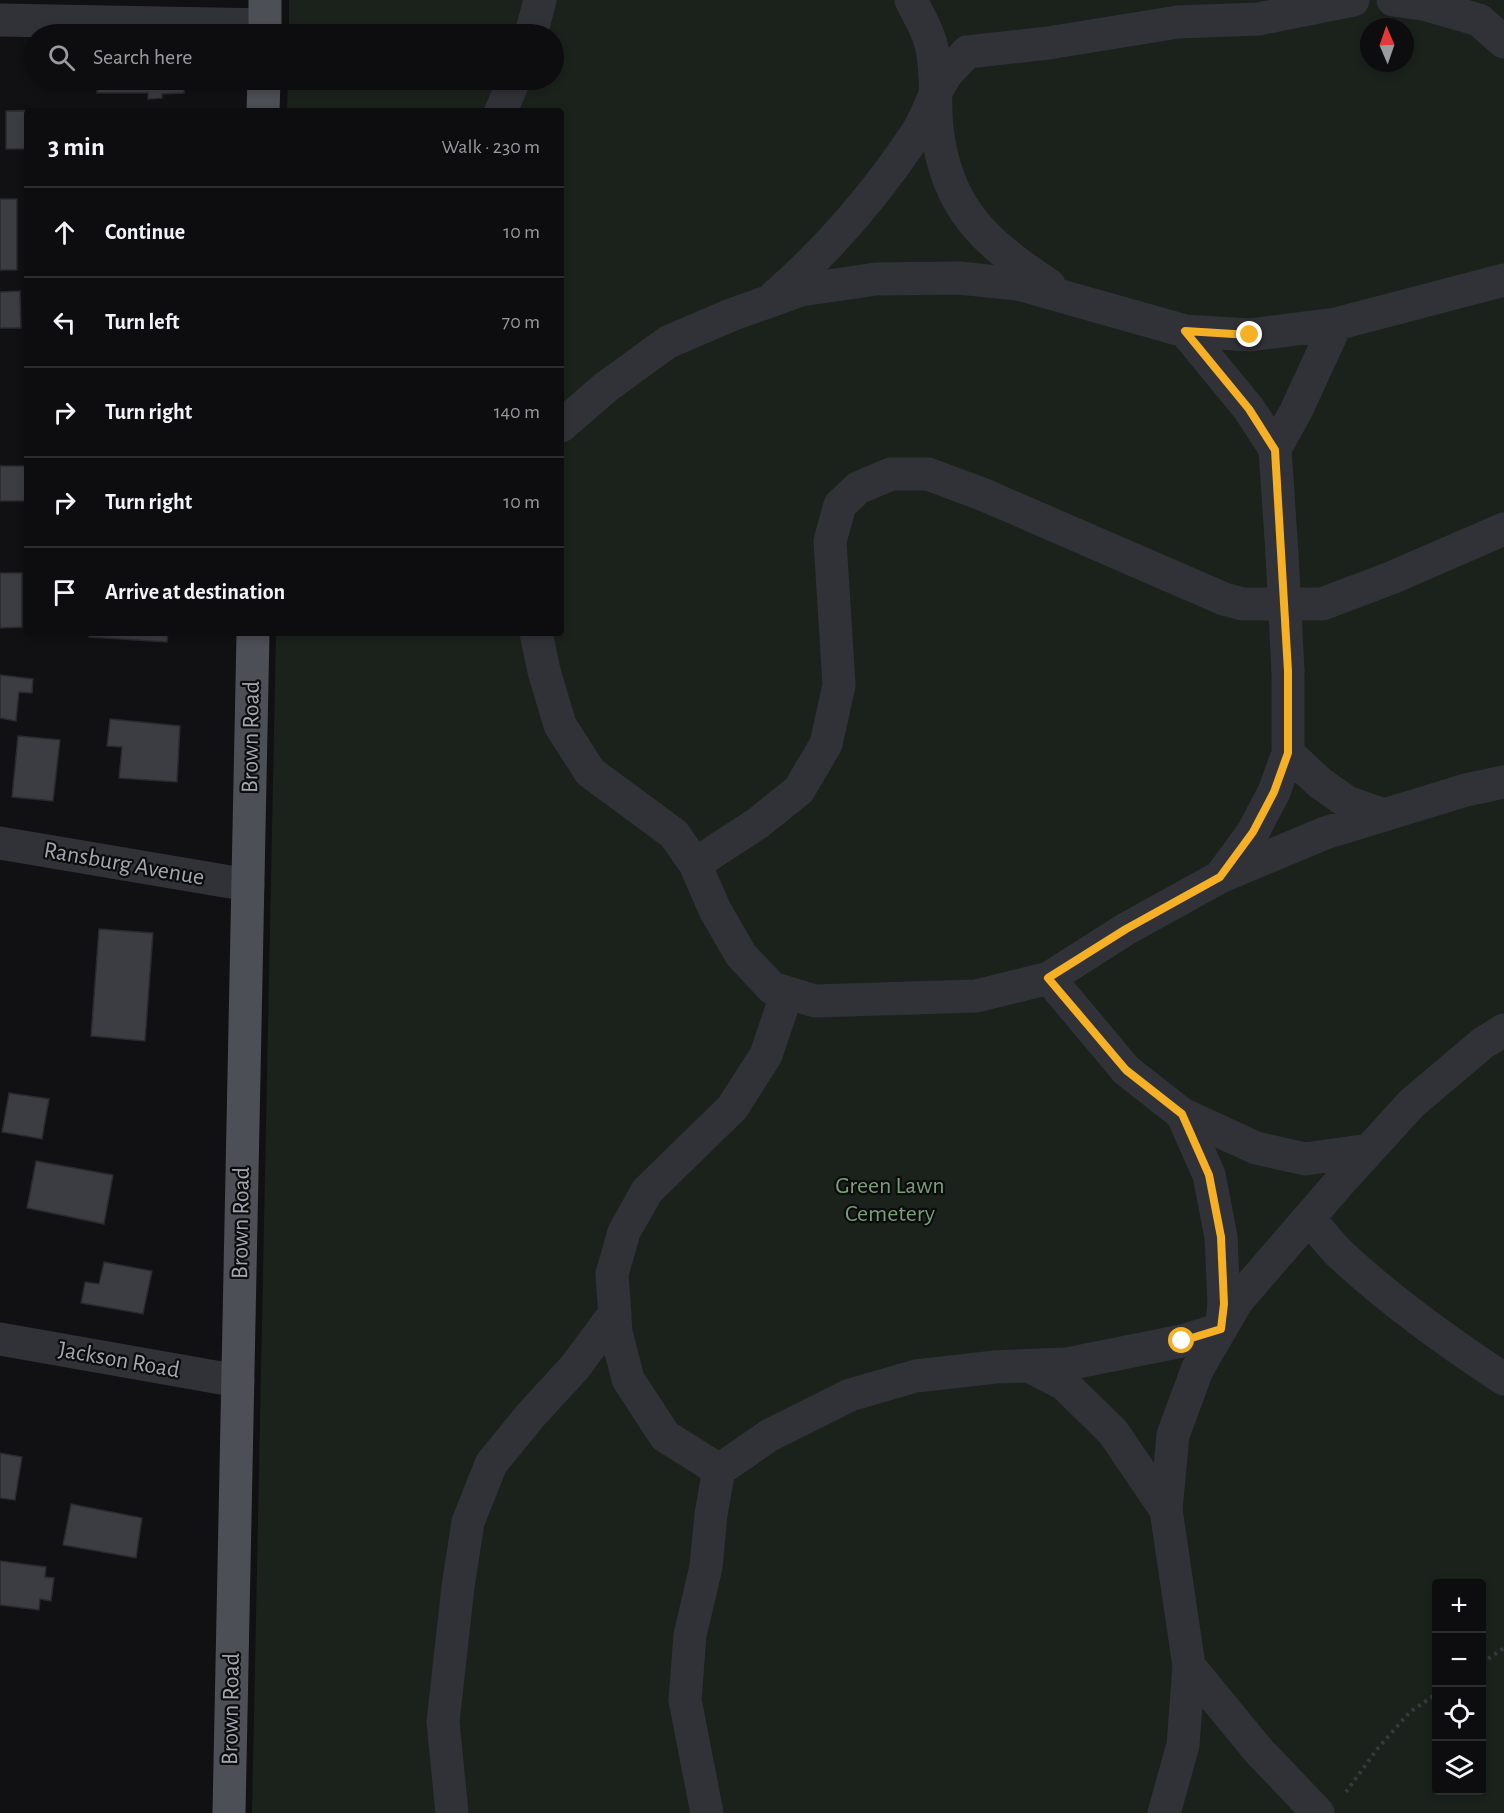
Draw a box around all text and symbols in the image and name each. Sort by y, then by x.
north arrow [1360,18,1414,72]
search box [24,24,564,90]
icon: search [45,41,78,74]
text: Search here [93,46,192,68]
text: 3 min [48,134,105,160]
text: Walk · 230 m [442,137,540,157]
icon: ahead [48,216,81,249]
text: Continue [105,221,185,243]
text: 10 m [503,222,540,242]
icon: left [48,306,81,339]
text: Turn left [105,311,179,333]
text: 70 m [502,312,540,332]
route end [1236,321,1262,347]
icon: right [48,396,81,429]
text: Turn right [105,401,192,423]
text: 140 m [494,402,540,422]
icon: right [48,486,81,519]
text: Turn right [105,491,192,513]
text: 10 m [503,492,540,512]
icon: arrive [48,576,81,609]
text: Arrive at destination [105,581,285,603]
street label: Brown Road [238,681,264,793]
street label: Ransburg Avenue [42,838,206,890]
street label: Brown Road [228,1167,254,1279]
park label: Green Lawn Cemetery [835,1174,945,1226]
route start [1168,1327,1194,1353]
street label: Jackson Road [56,1338,182,1382]
map controls [1432,1579,1486,1795]
button: + [1432,1579,1486,1633]
button: − [1432,1633,1486,1687]
street label: Brown Road [218,1653,244,1765]
button: locate [1432,1687,1486,1741]
button: layers [1432,1741,1486,1795]

